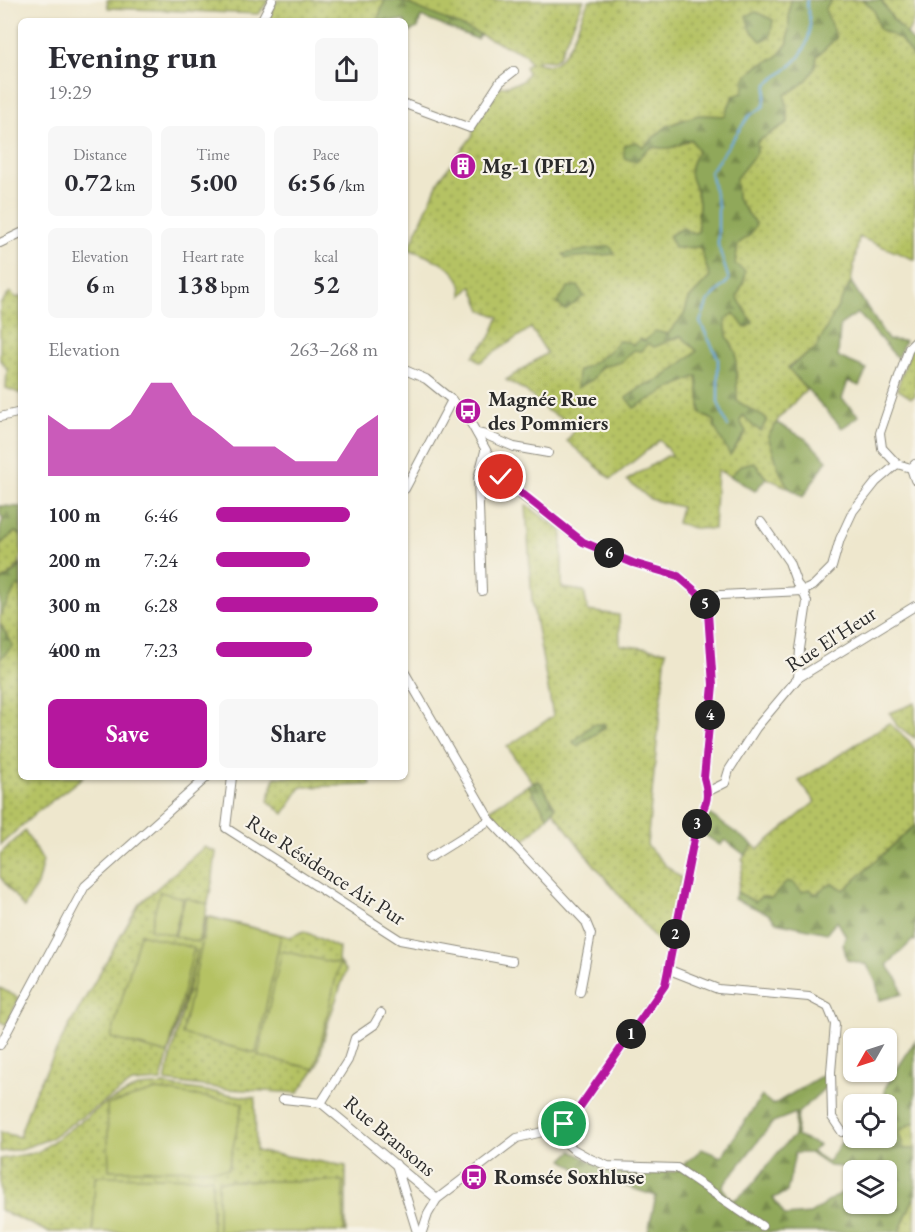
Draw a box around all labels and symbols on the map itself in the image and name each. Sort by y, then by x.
building icon: Mg-1 (PFL2) [448,151,478,181]
place label: Mg-1 (PFL2) [482,152,595,179]
place label: Magnée Rue des Pommiers [488,385,608,436]
bus stop icon: Magnée Rue des Pommiers [453,396,483,426]
pin [475,451,526,502]
pin: 6 [594,538,624,568]
pin: 5 [690,589,720,619]
street label: Rue El'Heur [780,599,881,678]
pin: 4 [695,700,725,730]
street label: Rue Résidence Air Pur [242,808,411,931]
pin: 3 [682,809,712,839]
pin: 2 [660,919,690,949]
pin: 1 [616,1019,646,1049]
north arrow [843,1028,897,1082]
street label: Rue Bransons [339,1089,442,1182]
pin [538,1098,589,1149]
bus stop icon: Romsée Soxhluse [459,1162,489,1192]
place label: Romsée Soxhluse [494,1163,644,1190]

